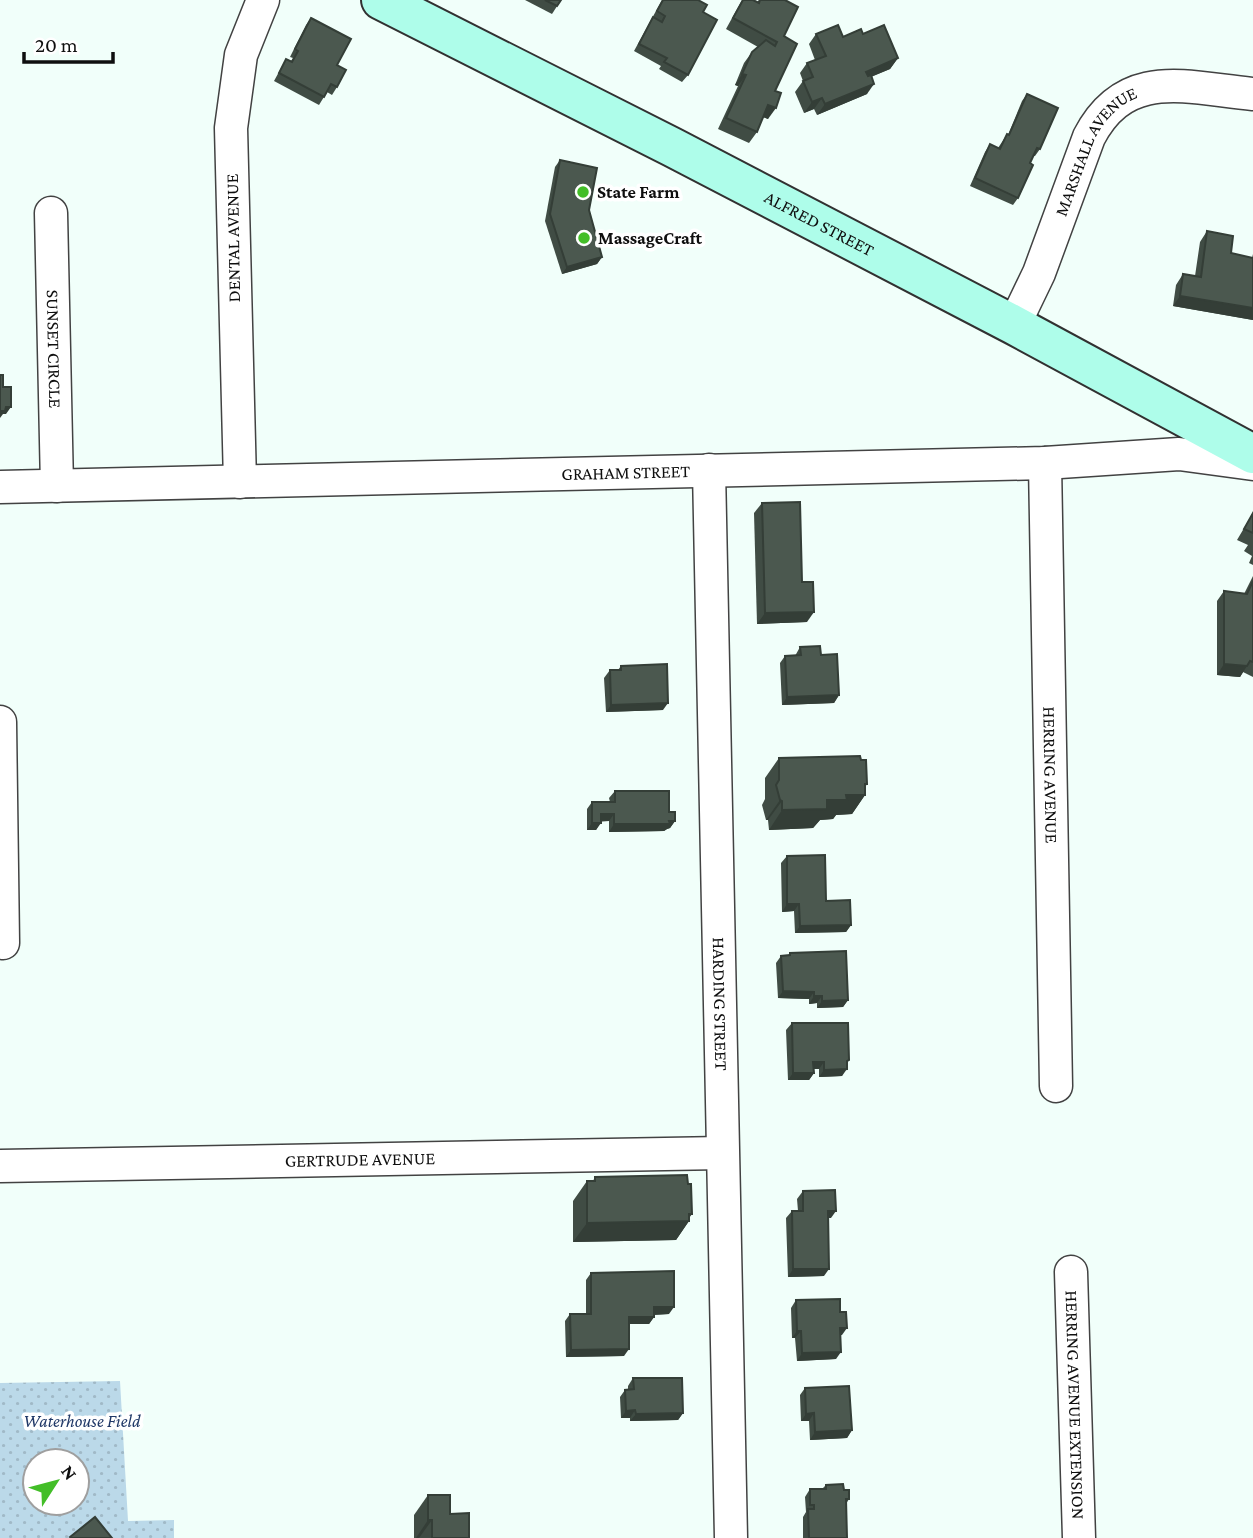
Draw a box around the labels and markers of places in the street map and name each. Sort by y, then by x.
place label: State Farm [597,182,680,202]
marker: State Farm [575,184,591,200]
place label: MassageCraft [598,228,703,248]
marker: MassageCraft [576,230,592,246]

